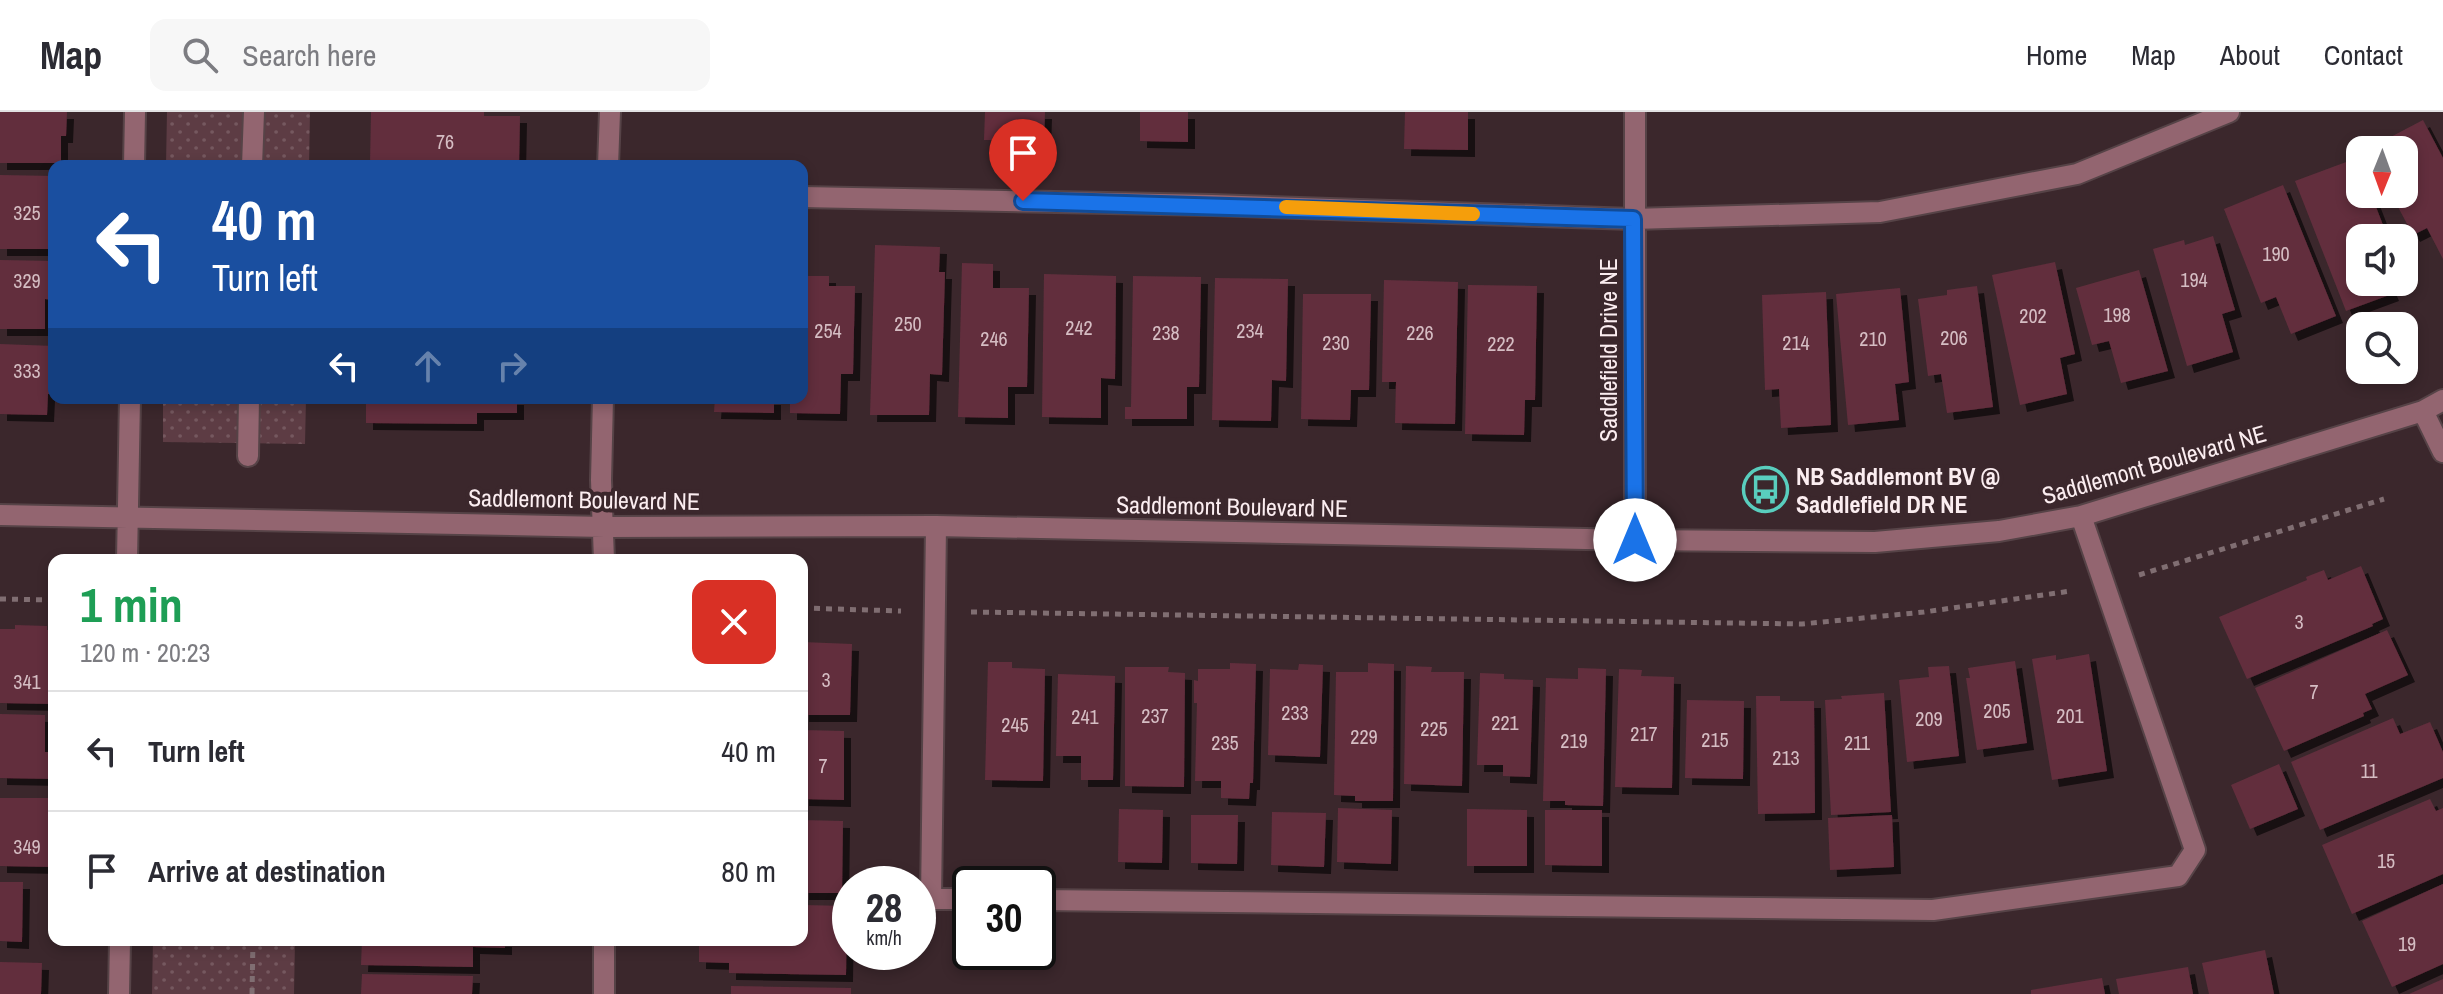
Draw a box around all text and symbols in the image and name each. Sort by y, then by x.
search box [150,19,710,91]
text: Map [40,30,102,81]
icon: search [178,33,222,77]
text: Search here [242,35,376,75]
text: Home [2026,36,2087,74]
text: Map [2131,36,2176,74]
text: About [2220,36,2280,74]
text: Contact [2324,36,2403,74]
pin [989,119,1057,201]
house number: 76 [436,128,454,155]
icon: arrive [1001,131,1045,175]
north arrow [2346,136,2418,208]
map controls [2346,136,2418,384]
text: 40 m [212,182,317,257]
icon: left [80,192,184,296]
house number: 325 [13,199,41,226]
button: sound [2346,224,2418,296]
house number: 190 [2262,240,2290,267]
text: Turn left [212,254,318,302]
street label: Saddlefield Drive NE [1592,258,1624,442]
house number: 194 [2180,266,2208,293]
house number: 329 [13,267,41,294]
house number: 198 [2103,301,2131,328]
house number: 202 [2019,302,2047,329]
house number: 250 [894,310,922,337]
button: search [2346,312,2418,384]
house number: 242 [1065,314,1093,341]
house number: 254 [814,317,842,344]
house number: 234 [1236,317,1264,344]
house number: 238 [1152,319,1180,346]
house number: 226 [1406,319,1434,346]
house number: 206 [1940,324,1968,351]
house number: 246 [980,325,1008,352]
house number: 210 [1859,325,1887,352]
house number: 230 [1322,329,1350,356]
house number: 214 [1782,329,1810,356]
house number: 222 [1487,330,1515,357]
icon: left [322,344,366,388]
icon: ahead [406,344,450,388]
icon: right [490,344,534,388]
house number: 333 [13,357,41,384]
street label: Saddlemont Boulevard NE [2038,417,2270,511]
place label: NB Saddlemont BV @ Saddlefield DR NE [1796,460,2000,520]
bus stop icon: NB Saddlemont BV @ Saddlefield DR NE [1741,466,1789,514]
street label: Saddlemont Boulevard NE [468,481,700,517]
street label: Saddlemont Boulevard NE [1116,488,1348,524]
position arrow [1593,498,1677,582]
text: 1 min [80,572,183,637]
button: close [692,580,776,664]
house number: 3 [2294,608,2304,635]
text: 120 m · 20:23 [80,635,210,670]
house number: 3 [821,666,831,693]
house number: 341 [13,668,41,695]
house number: 7 [2309,678,2319,705]
house number: 205 [1983,697,2011,724]
house number: 233 [1281,699,1309,726]
house number: 237 [1141,702,1169,729]
house number: 201 [2056,702,2084,729]
house number: 241 [1071,703,1099,730]
house number: 209 [1915,705,1943,732]
house number: 221 [1491,709,1519,736]
house number: 245 [1001,711,1029,738]
house number: 225 [1420,715,1448,742]
house number: 217 [1630,720,1658,747]
house number: 229 [1350,723,1378,750]
house number: 215 [1701,726,1729,753]
house number: 219 [1560,727,1588,754]
icon: left [80,729,124,773]
house number: 235 [1211,729,1239,756]
house number: 211 [1844,729,1870,756]
text: Turn left [148,731,245,771]
text: 40 m [721,731,776,771]
house number: 213 [1772,744,1800,771]
house number: 7 [818,752,828,779]
house number: 11 [2360,757,2378,784]
house number: 349 [13,833,41,860]
house number: 15 [2377,847,2395,874]
icon: arrive [80,849,124,893]
text: Arrive at destination [148,851,386,891]
text: 80 m [721,851,776,891]
speed limit sign: 30 [952,866,1056,970]
text: 28 [866,881,902,934]
text: km/h [866,924,902,951]
house number: 19 [2398,930,2416,957]

